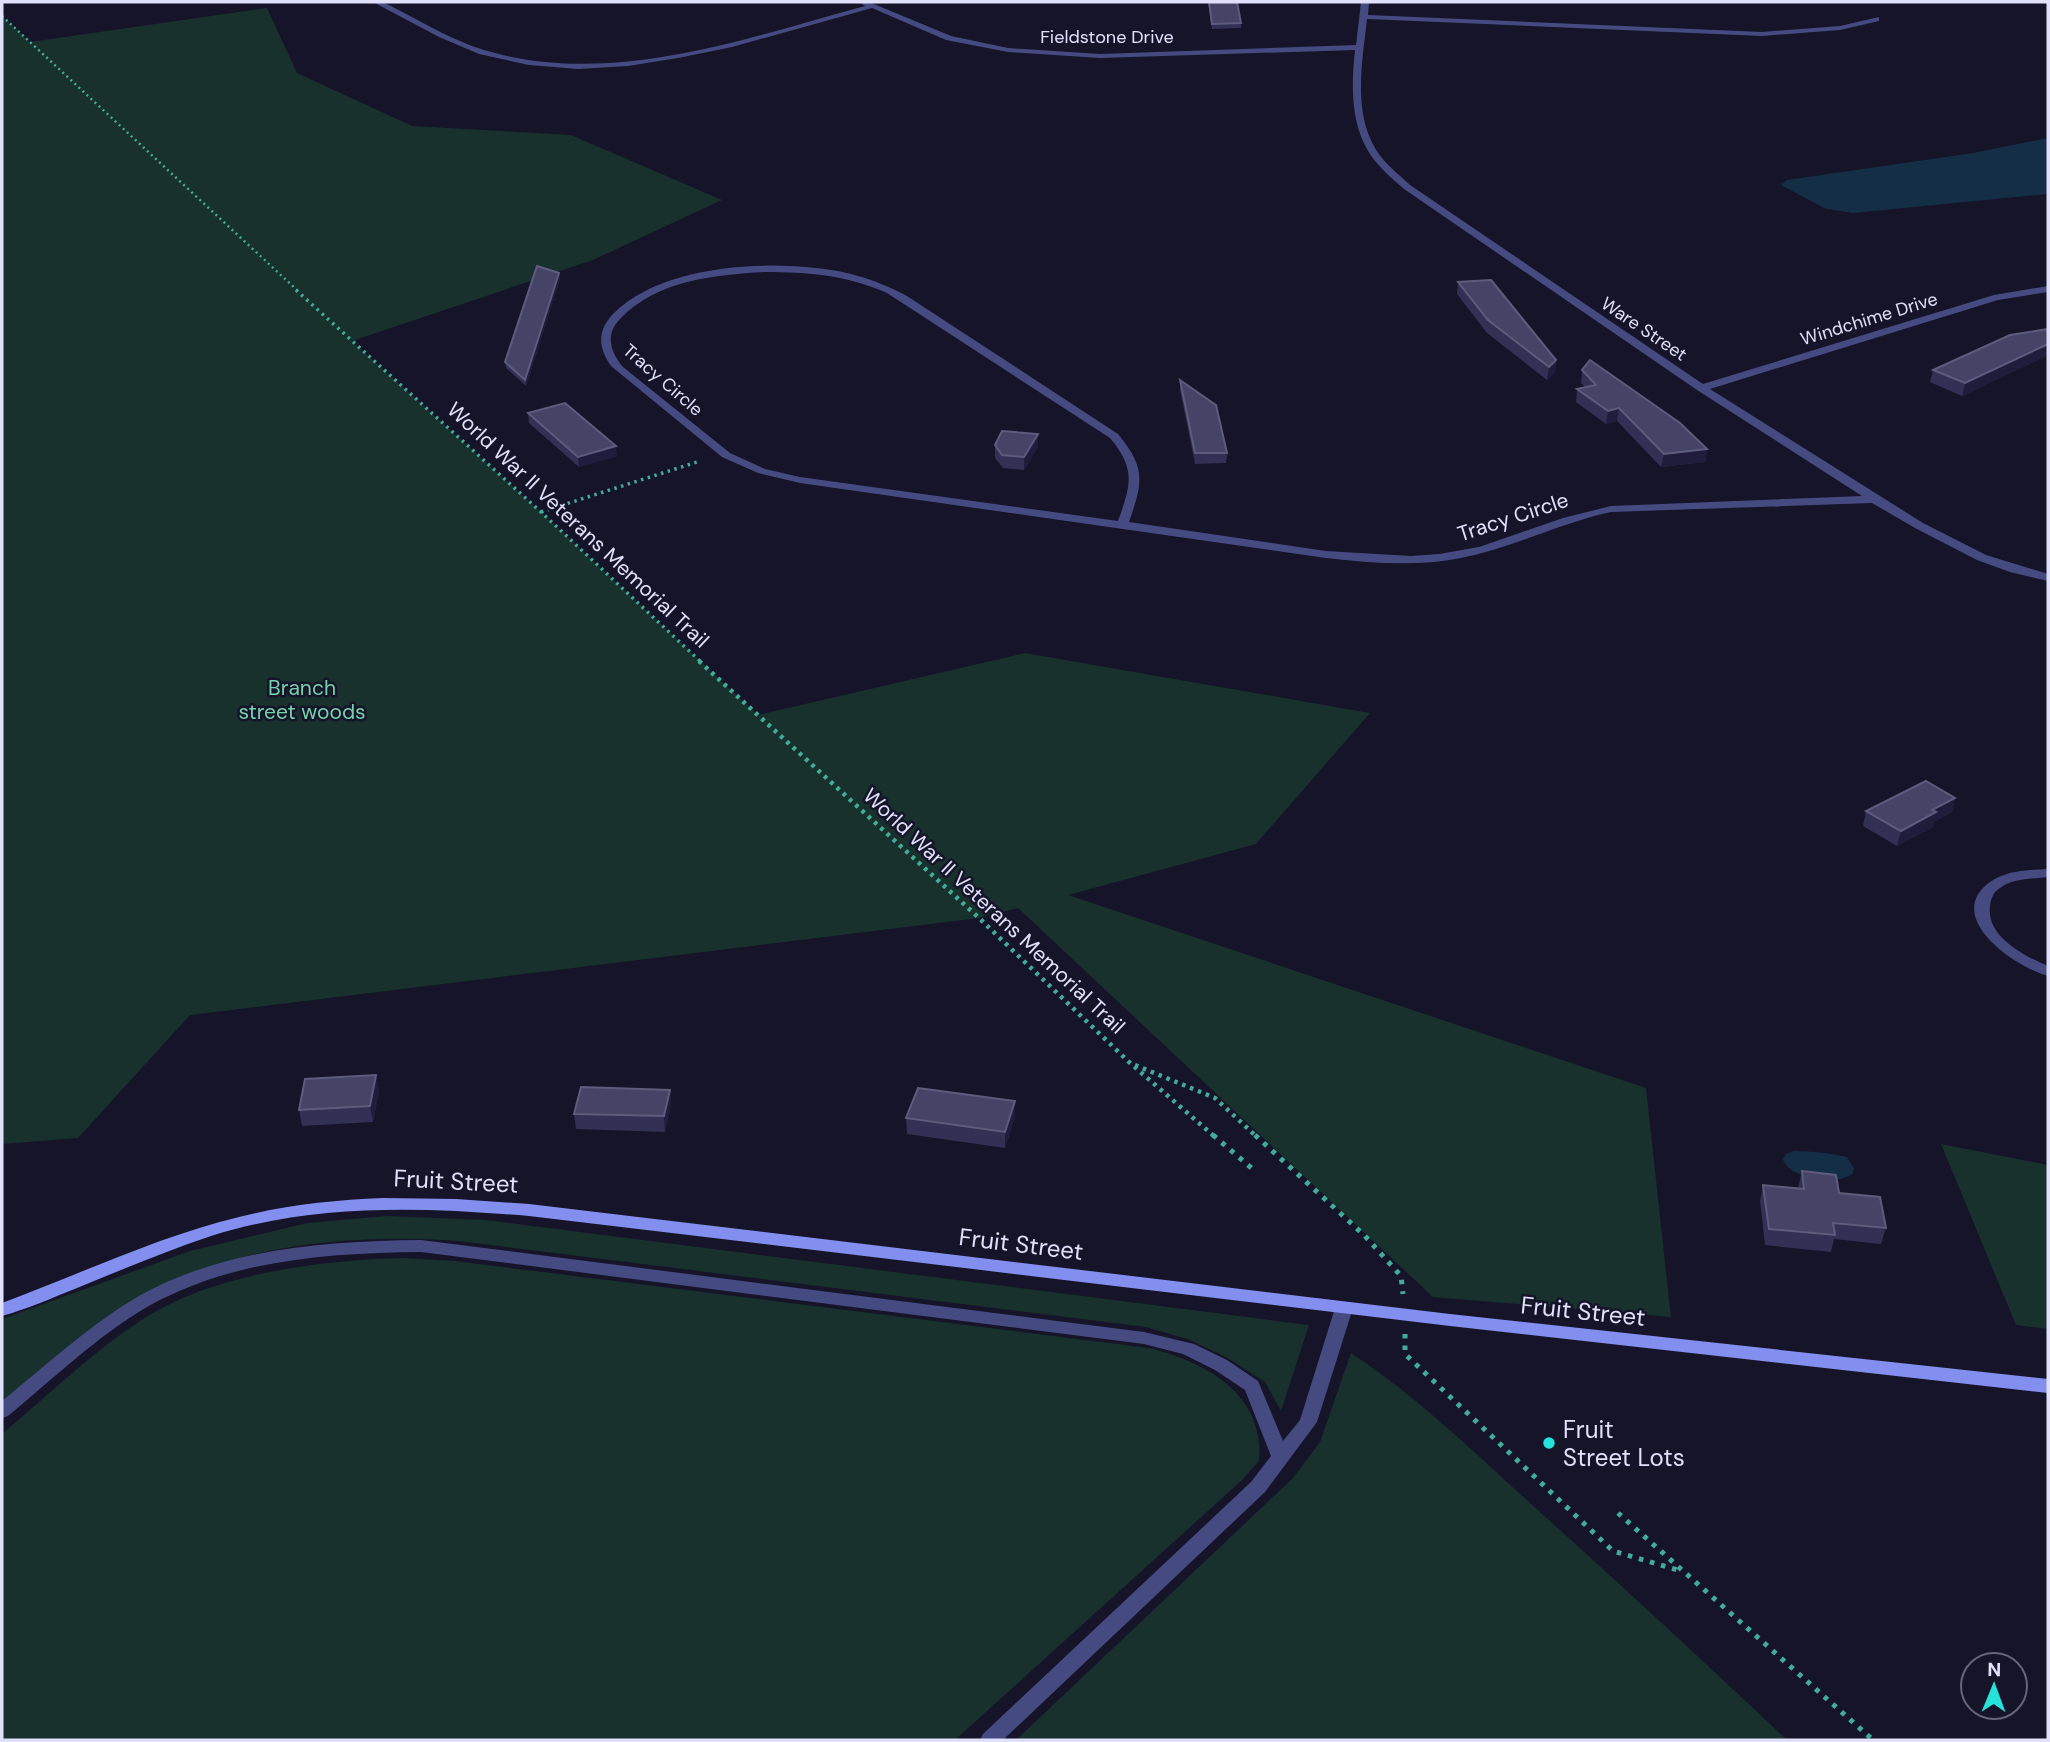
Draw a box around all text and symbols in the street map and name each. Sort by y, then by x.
street label: Fieldstone Drive [1040,25,1174,49]
street label: Windchime Drive [1798,287,1940,351]
street label: Ware Street [1596,291,1692,367]
street label: Tracy Circle [618,339,708,421]
street label: World War II Veterans Memorial Trail [441,396,715,654]
street label: Tracy Circle [1454,486,1572,548]
park label: Branch street woods [238,674,366,726]
street label: World War II Veterans Memorial Trail [857,782,1131,1040]
street label: Fruit Street [393,1162,519,1200]
street label: Fruit Street [957,1221,1085,1267]
street label: Fruit Street [1519,1289,1647,1333]
place label: Fruit Street Lots [1563,1414,1685,1473]
marker: Fruit Street Lots [1541,1435,1557,1451]
north arrow [1959,1651,2029,1721]
text: N [1987,1657,2001,1682]

